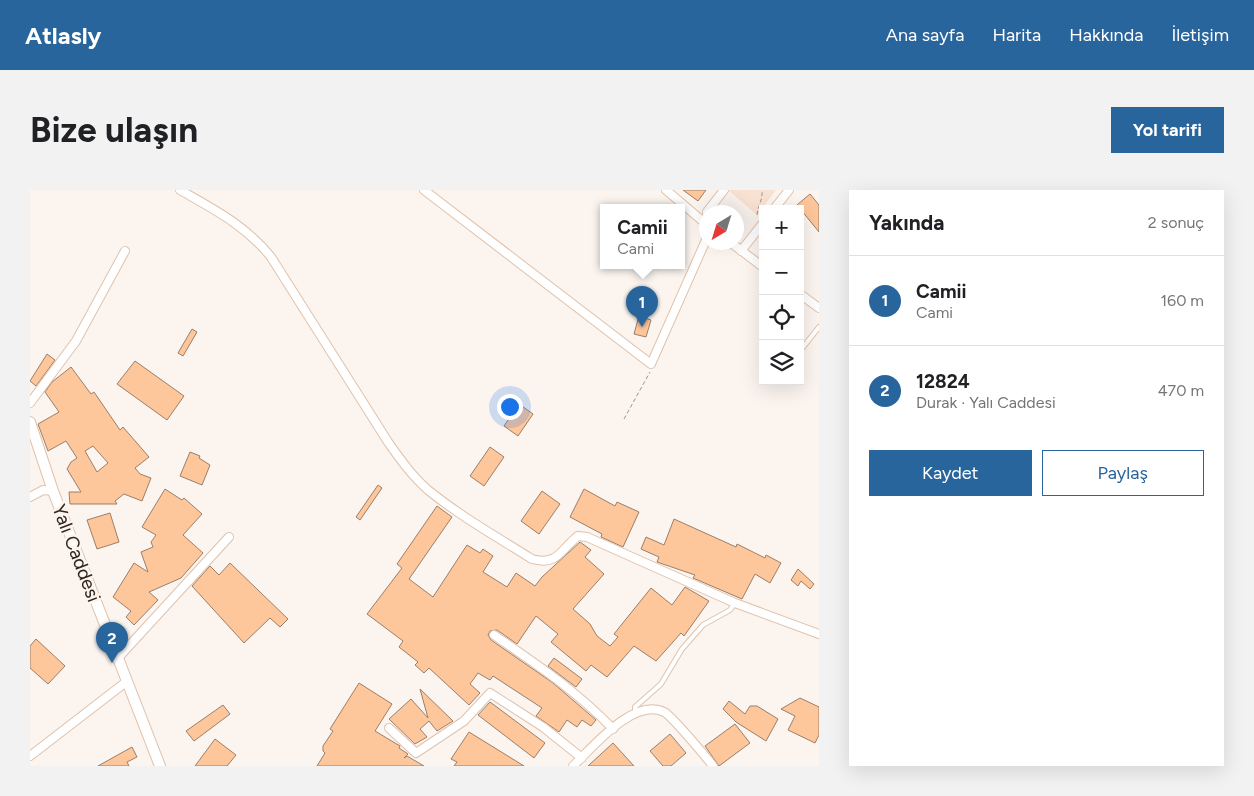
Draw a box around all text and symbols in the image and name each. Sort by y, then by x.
text: Atlasly [25,21,101,50]
text: Ana sayfa [886,24,964,46]
text: Harita [992,24,1041,46]
text: Hakkında [1069,24,1143,46]
text: İletişim [1171,24,1229,46]
button: Yol tarifi [1111,107,1224,153]
text: Bize ulaşın [30,109,198,151]
popup [600,204,685,269]
north arrow [699,205,744,250]
map controls [759,205,804,385]
button: + [759,205,804,250]
text: Yakında [869,210,944,235]
text: 2 sonuç [1148,213,1204,232]
text: Camii [617,216,668,239]
text: Cami [617,239,654,258]
button: − [759,250,804,295]
text: Camii [916,280,966,303]
pin: 1 [626,286,658,327]
text: 1 [882,291,888,310]
text: 160 m [1161,291,1204,310]
button: locate [759,295,804,340]
text: Cami [916,303,953,322]
button: layers [759,340,804,385]
text: 12824 [916,370,970,393]
text: 2 [880,381,890,400]
text: 470 m [1158,381,1204,400]
text: Durak · Yalı Caddesi [916,393,1056,412]
your location [497,394,523,420]
button: Kaydet [869,450,1032,496]
button: Paylaş [1042,450,1204,496]
street label: Yalı Caddesi [47,501,106,605]
pin: 2 [96,622,128,663]

